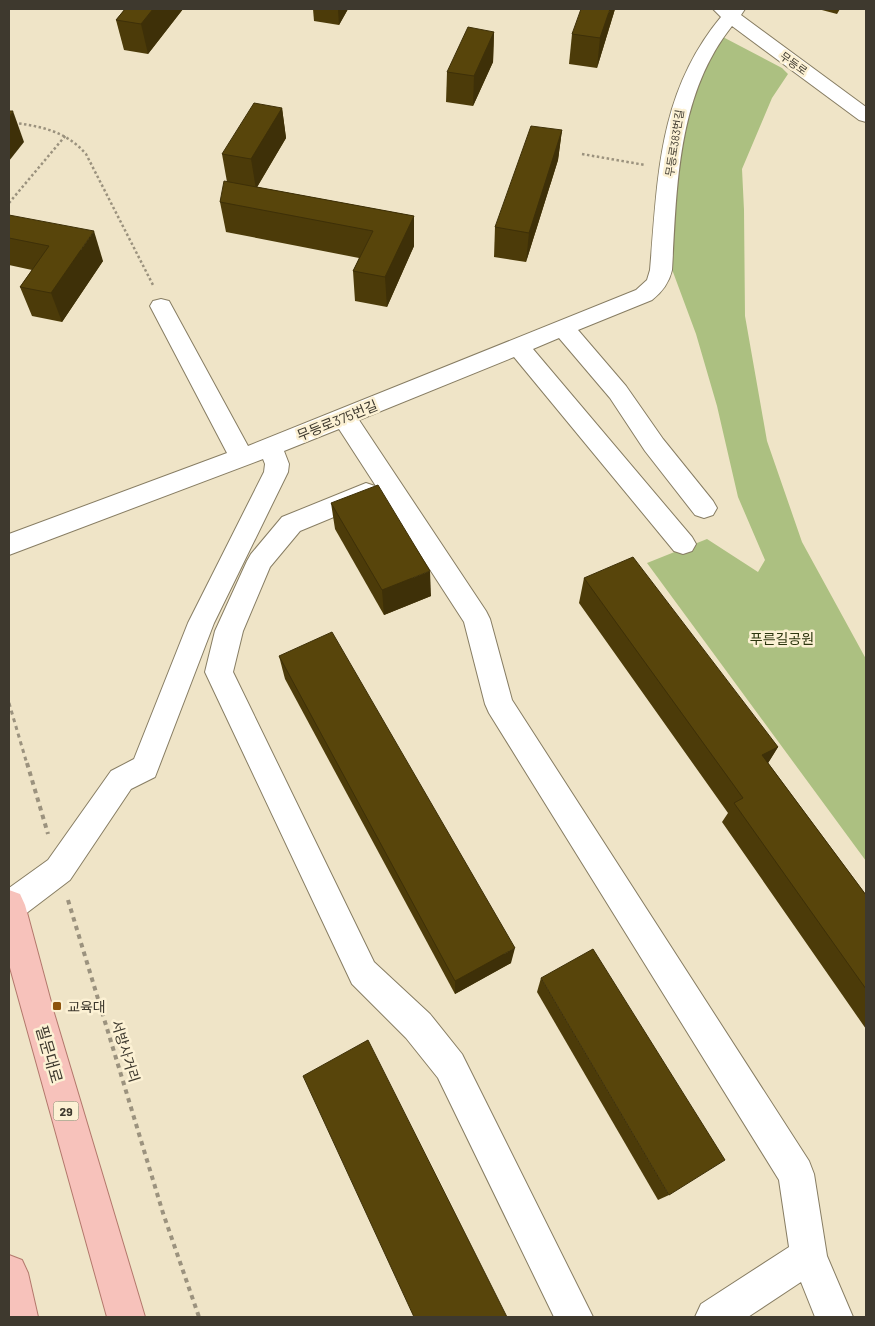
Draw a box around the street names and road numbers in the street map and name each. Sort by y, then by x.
street label: 무등로 [778,49,810,77]
street label: 무등로383번길 [662,109,686,177]
street label: 무등로375번길 [294,396,380,444]
street label: 서방사거리 [108,1018,144,1084]
street label: 필문대로 [33,1023,67,1085]
road number: 29 [54,1102,78,1120]

